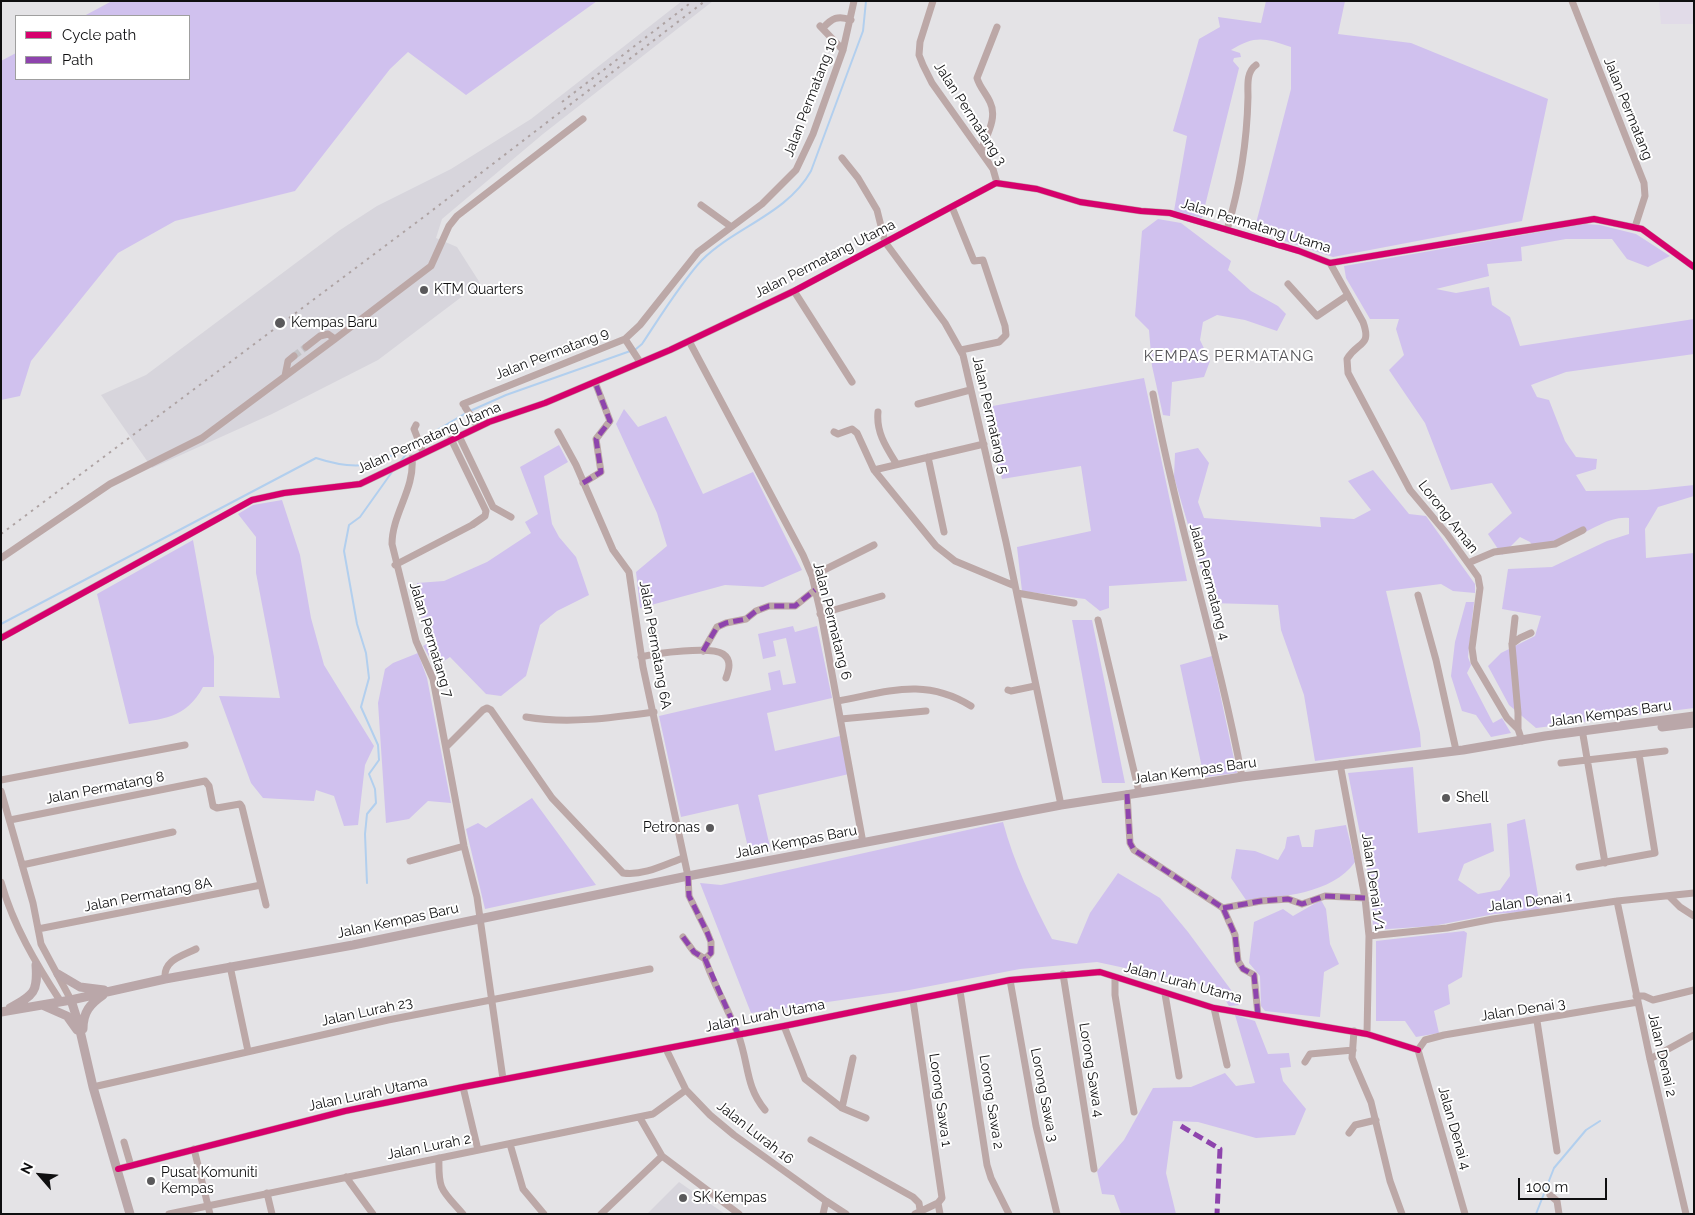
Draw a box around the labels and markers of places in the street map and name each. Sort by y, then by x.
place label: KTM Quarters [434,282,523,298]
marker: KTM Quarters [418,284,430,296]
place label: Kempas Baru [291,315,377,331]
marker: Kempas Baru [273,316,287,330]
place label: Shell [1456,790,1488,806]
marker: Shell [1440,792,1452,804]
place label: Petronas [643,820,700,836]
marker: Petronas [704,822,716,834]
place label: Pusat Komuniti Kempas [161,1165,258,1198]
marker: Pusat Komuniti Kempas [145,1175,157,1187]
place label: SK Kempas [693,1190,767,1206]
marker: SK Kempas [677,1192,689,1204]

